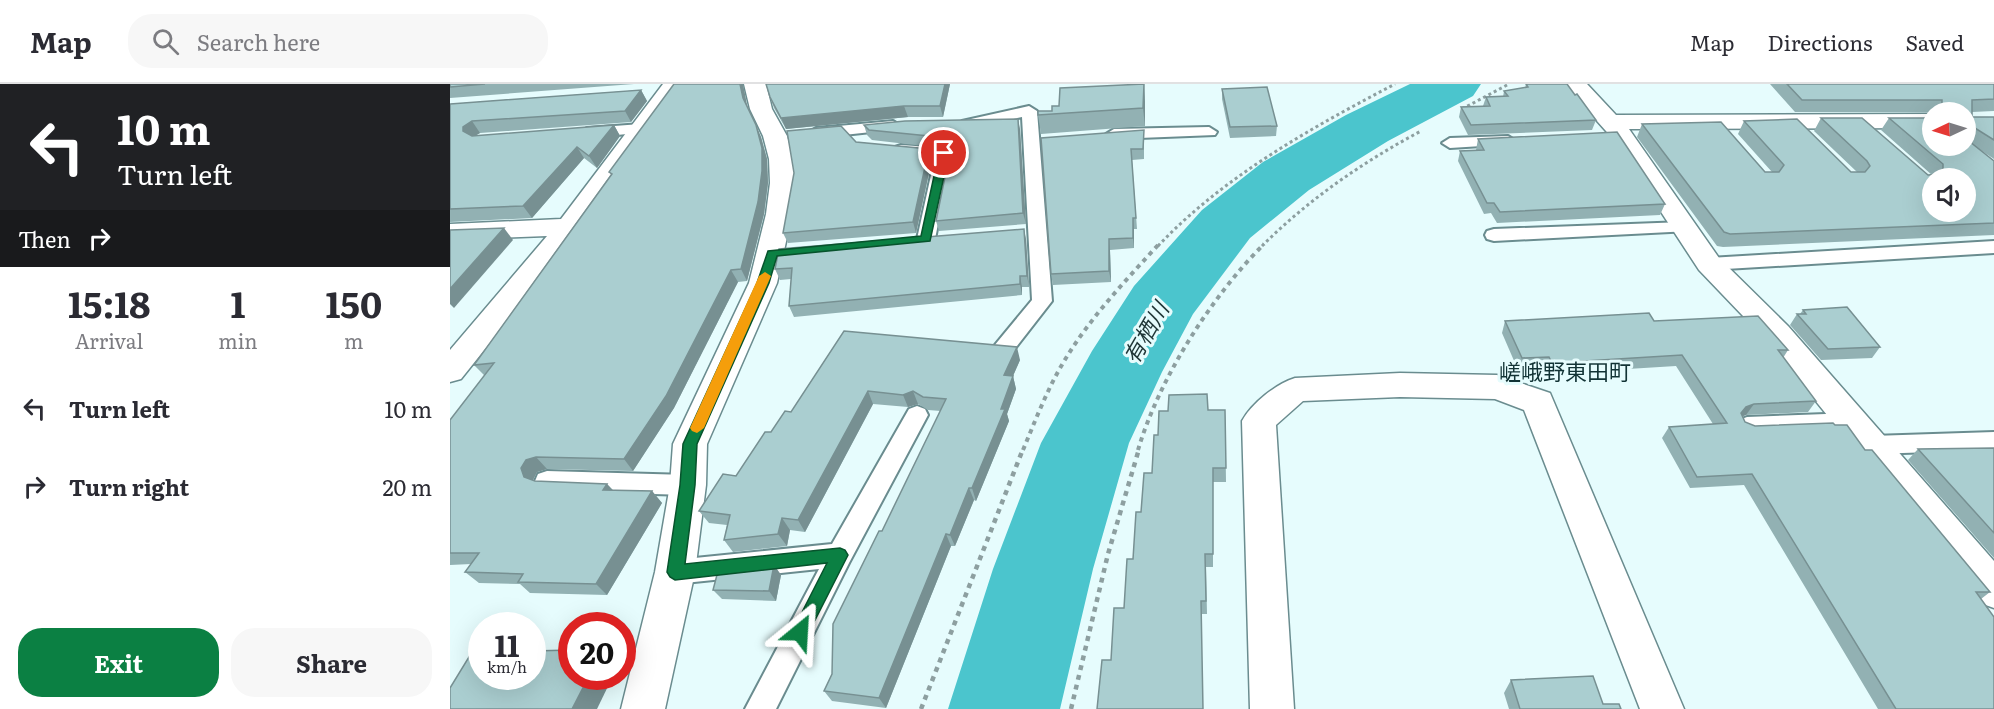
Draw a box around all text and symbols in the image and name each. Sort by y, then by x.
search box [128,14,548,68]
text: Map [30,20,92,62]
icon: search [149,25,182,58]
text: Search here [197,25,320,58]
text: Map [1690,26,1735,57]
text: Directions [1768,26,1873,57]
text: Saved [1906,26,1964,57]
text: 10 m [117,96,211,158]
north arrow [1922,102,1976,156]
map controls [1922,102,1976,222]
icon: left [18,108,96,186]
pin [918,127,969,178]
icon: arrive [927,136,960,169]
text: Turn left [117,153,232,193]
button: sound [1922,168,1976,222]
text: Then [18,222,71,255]
icon: right [83,222,116,255]
text: 15:18 [68,276,150,329]
text: 1 [230,276,245,329]
text: 150 [325,276,382,329]
water label: 有栖川 [1114,294,1176,369]
text: Arrival [75,325,143,355]
text: min [218,325,258,355]
text: m [344,325,363,355]
district label: 嵯峨野東田町 [1499,354,1631,387]
icon: left [18,392,51,425]
text: Turn left [69,392,170,425]
text: 10 m [385,392,432,425]
icon: right [18,470,51,503]
text: Turn right [69,470,189,503]
text: 20 m [382,470,432,503]
position arrow [768,600,832,664]
speed limit sign: 20 [558,612,636,690]
text: 11 [495,622,519,666]
button: Exit [18,628,219,697]
button: Share [231,628,432,697]
text: km/h [487,655,527,678]

